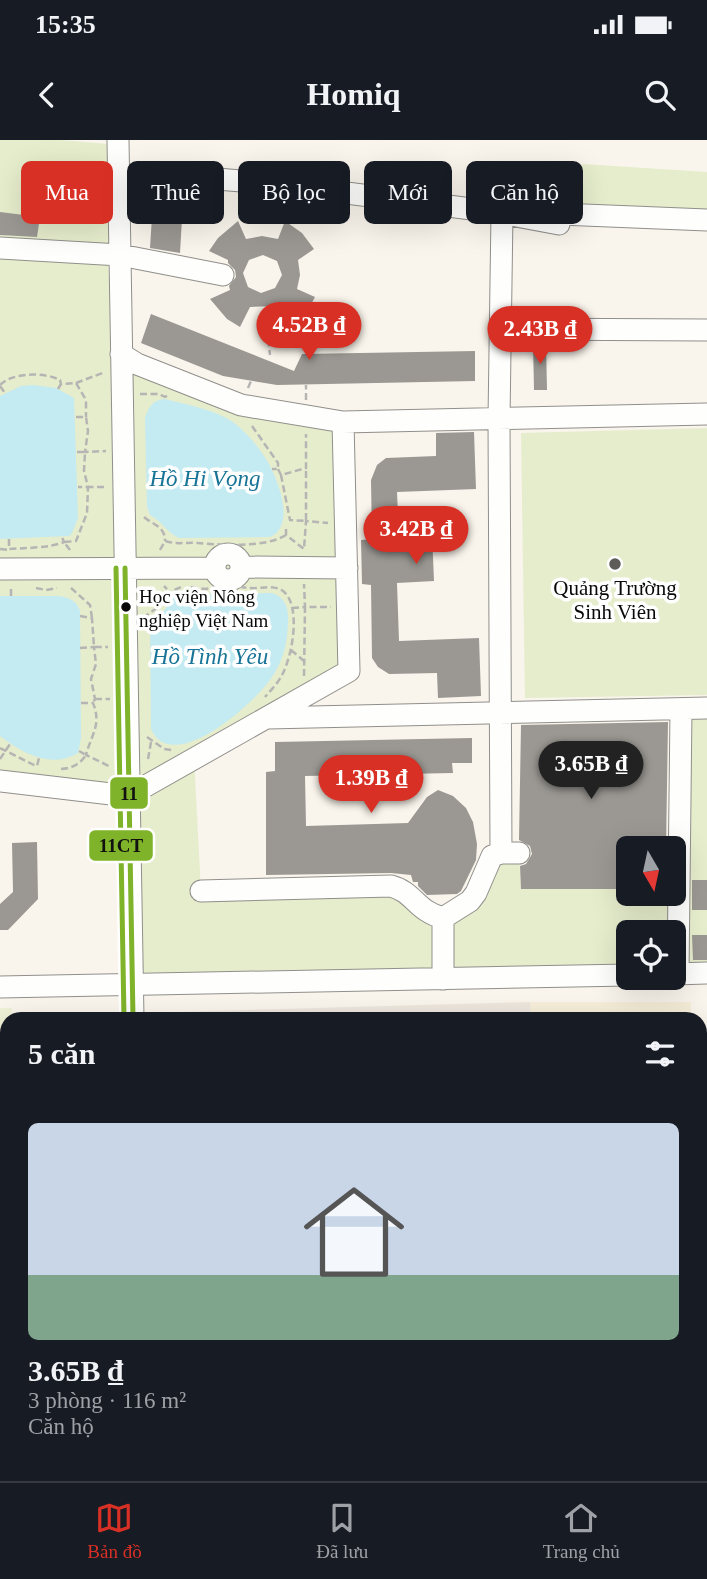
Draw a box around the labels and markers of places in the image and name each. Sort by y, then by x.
pin: 4.52B ₫ [244,302,374,362]
pin: 2.43B ₫ [475,306,605,366]
pin: 3.42B ₫ [351,506,481,566]
marker: Quảng Trường Sinh Viên [607,556,623,572]
place label: Quảng Trường Sinh Viên [553,576,677,624]
place label: Học viện Nông nghiệp Việt Nam [139,586,269,631]
marker: Học viện Nông nghiệp Việt Nam [119,600,133,614]
pin: 3.65B ₫ [526,742,656,801]
pin: 1.39B ₫ [306,756,436,815]

